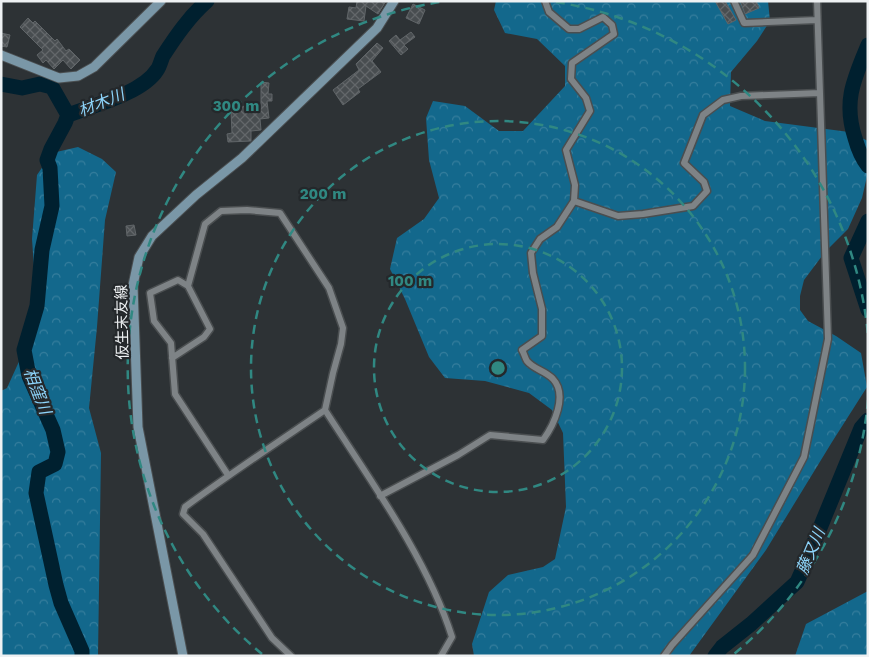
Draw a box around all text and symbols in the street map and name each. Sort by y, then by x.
water label: 材木川 [75,84,129,120]
text: 300 m [213,97,259,115]
text: 200 m [300,185,346,203]
text: 100 m [388,272,432,290]
street label: 仮生末友線 [112,284,132,360]
centre of rings [489,359,507,377]
water label: 相窪川 [20,365,56,419]
water label: 藤又川 [792,524,829,577]

